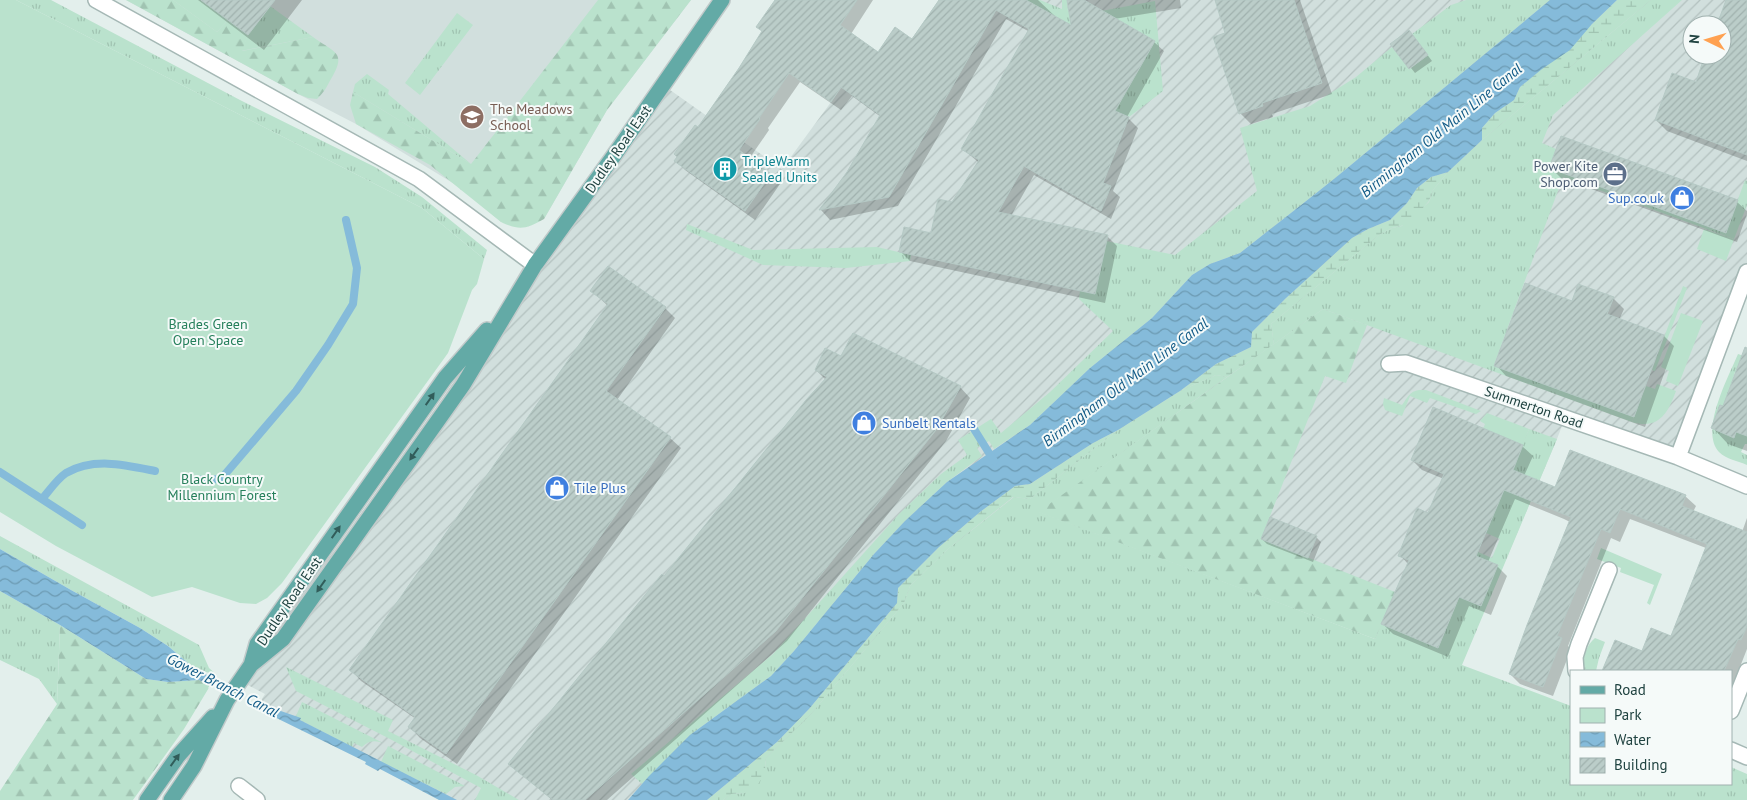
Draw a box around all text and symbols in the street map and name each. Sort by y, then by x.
north arrow [1682,15,1732,65]
text: N [1685,33,1703,44]
water label: Birmingham Old Main Line Canal [1356,59,1526,201]
place label: The Meadows School [490,100,573,134]
street label: Dudley Road East [581,101,655,196]
school or university icon: The Meadows School [459,104,485,130]
place label: TripleWarm Sealed Units [742,152,817,186]
building icon: TripleWarm Sealed Units [712,156,738,182]
place label: Power Kite Shop.com [1534,157,1598,191]
office icon: Power Kite Shop.com [1602,161,1628,187]
shop icon: Sup.co.uk [1669,185,1695,211]
place label: Sup.co.uk [1608,189,1664,207]
water label: Birmingham Old Main Line Canal [1038,314,1212,450]
park label: Brades Green Open Space [168,315,248,349]
street label: Summerton Road [1482,382,1586,432]
one-way arrow [425,393,435,406]
shop icon: Sunbelt Rentals [851,410,877,436]
place label: Sunbelt Rentals [882,414,976,432]
one-way arrow [409,447,419,460]
park label: Black Country Millennium Forest [167,470,277,504]
shop icon: Tile Plus [544,475,570,501]
place label: Tile Plus [574,479,626,497]
one-way arrow [331,525,341,539]
street label: Dudley Road East [253,553,325,649]
one-way arrow [316,579,326,593]
water label: Gower Branch Canal [164,649,282,721]
legend [1570,670,1732,785]
text: Road [1614,680,1646,699]
text: Park [1614,705,1642,724]
text: Water [1614,730,1651,749]
one-way arrow [170,753,180,767]
text: Building [1614,755,1668,774]

